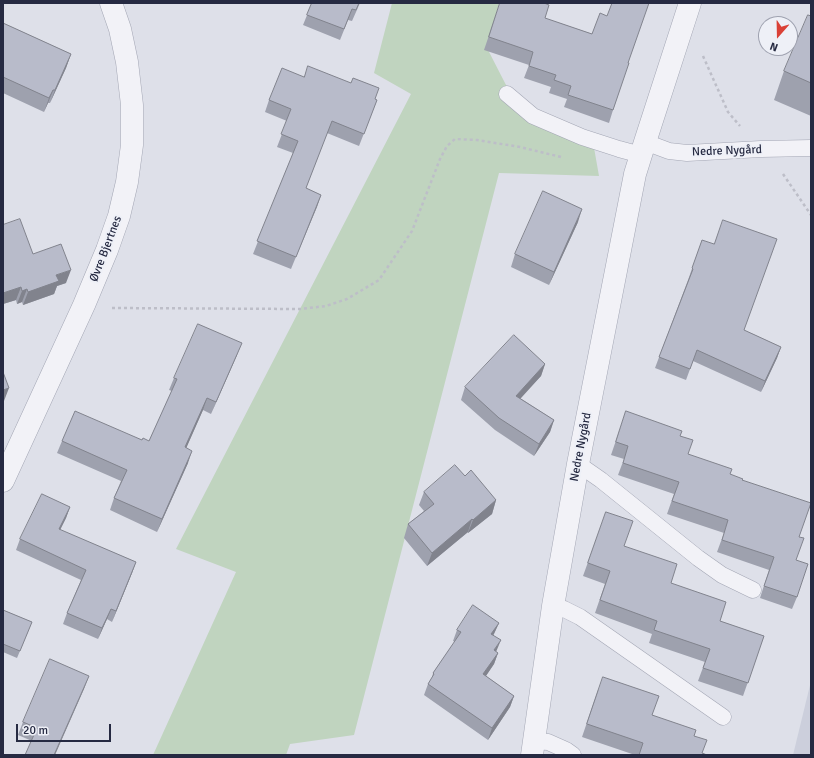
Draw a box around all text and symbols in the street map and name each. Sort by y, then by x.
north arrow [758,16,798,56]
text: N [768,39,780,54]
street label: Nedre Nygård [692,143,762,159]
street label: Øvre Bjertnes [87,214,125,284]
street label: Nedre Nygård [567,411,595,483]
scale bar [18,716,113,742]
text: 20 m [23,723,48,738]

